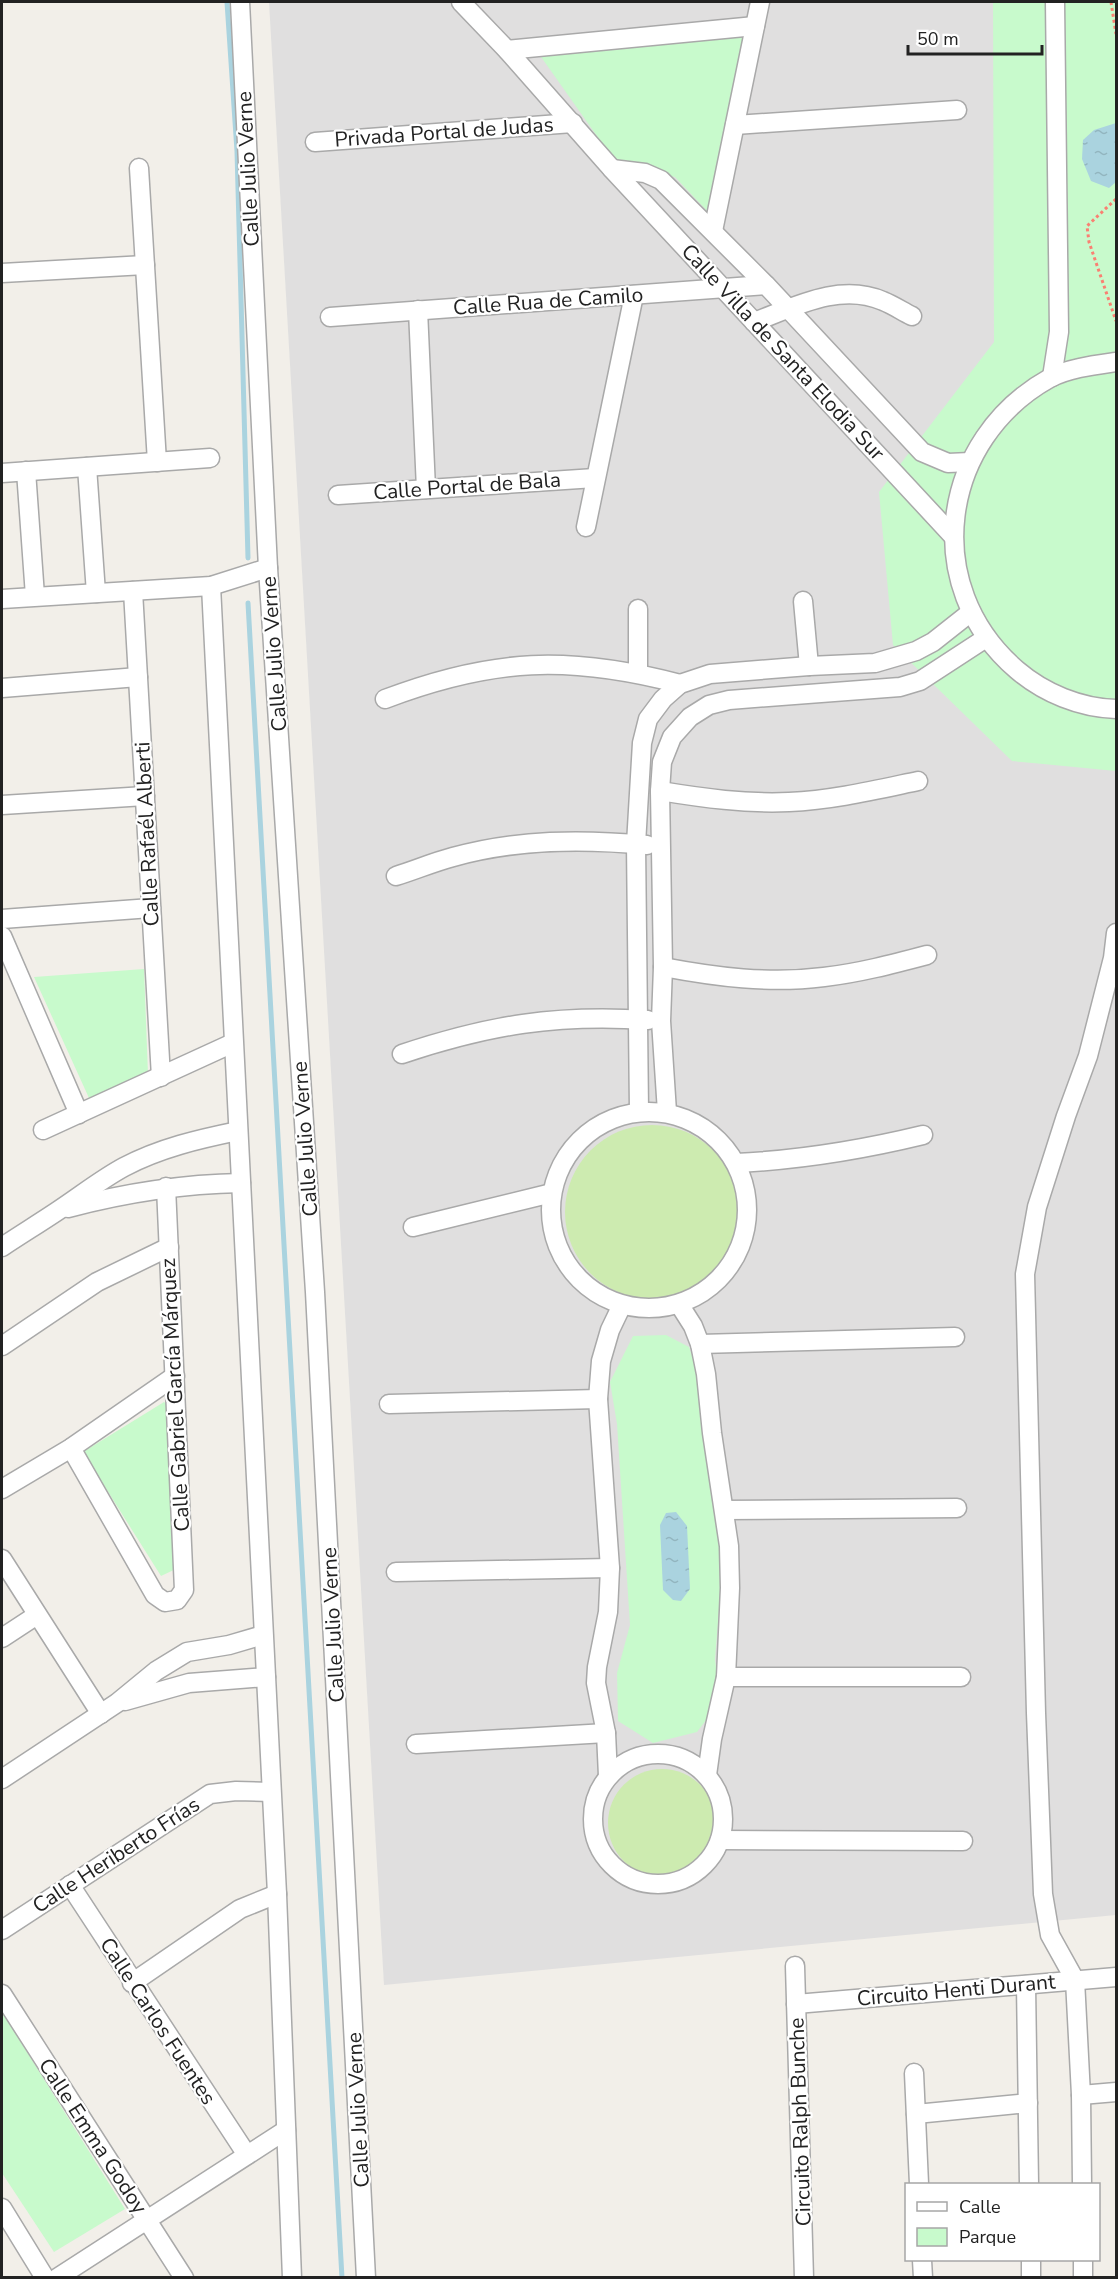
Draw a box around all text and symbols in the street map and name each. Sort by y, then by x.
scale bar [908,18,1042,56]
text: 50 m [917,27,959,51]
street label: Calle Julio Verne [230,91,266,247]
street label: Privada Portal de Judas [334,110,554,154]
street label: Calle Villa de Santa Elodia Sur [675,238,891,467]
street label: Calle Rua de Camilo [452,280,644,322]
street label: Calle Portal de Bala [372,465,562,507]
street label: Calle Julio Verne [255,575,293,733]
street label: Calle Rafaél Alberti [128,741,166,927]
street label: Calle Julio Verne [286,1060,324,1218]
street label: Calle Gabriel García Márquez [154,1257,196,1532]
street label: Calle Julio Verne [315,1547,351,1703]
street label: Calle Heriberto Frías [27,1790,205,1920]
street label: Calle Carlos Fuentes [93,1932,223,2110]
street label: Circuito Henti Durant [856,1967,1057,2013]
street label: Circuito Ralph Bunche [782,2017,818,2227]
street label: Calle Julio Verne [340,2032,376,2188]
street label: Calle Emma Godoy [32,2053,154,2219]
legend [905,2183,1100,2261]
text: Calle [959,2195,1001,2219]
text: Parque [959,2225,1016,2249]

